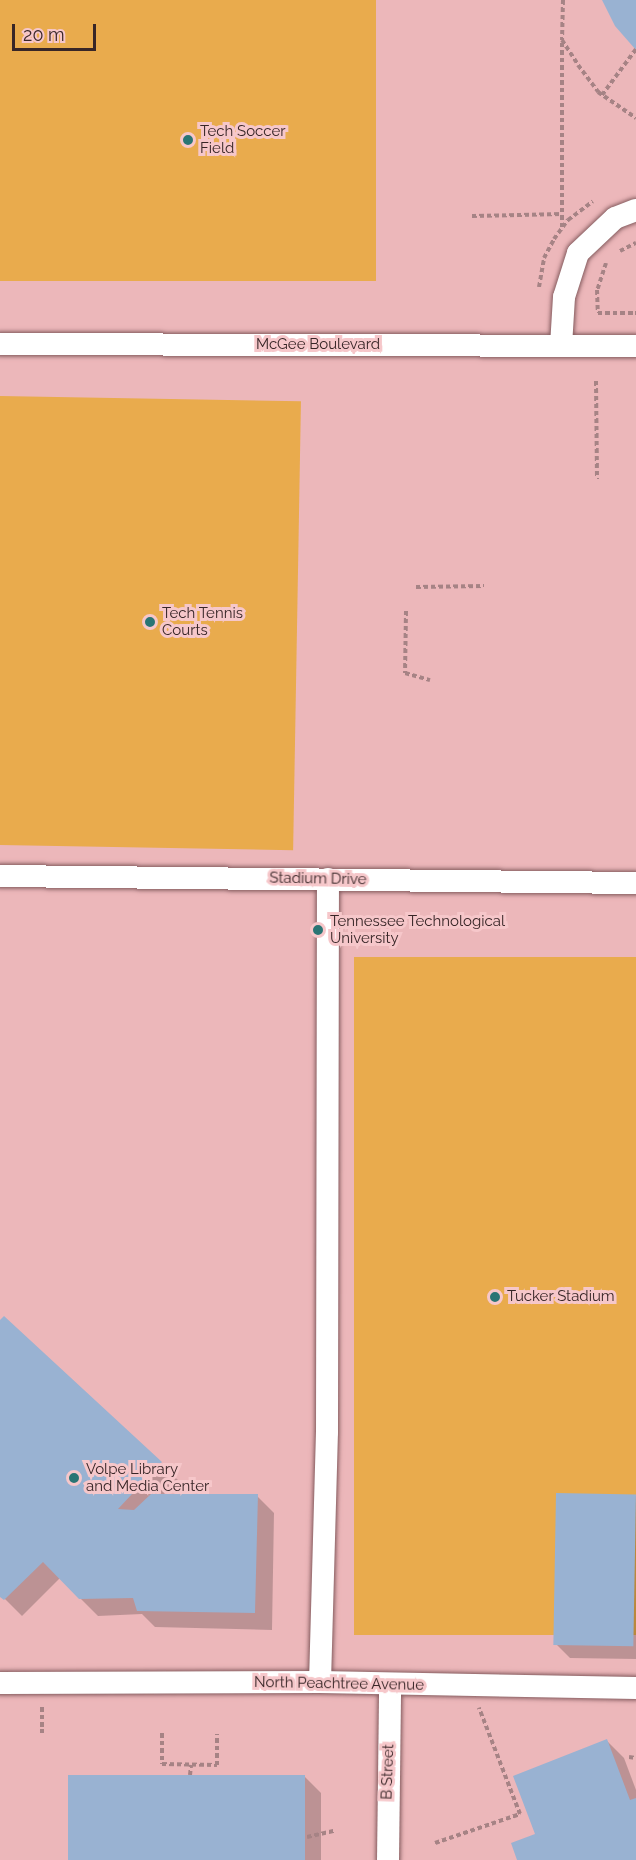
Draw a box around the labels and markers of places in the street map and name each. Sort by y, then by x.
place label: Tech Soccer Field [200,122,286,157]
marker: Tech Soccer Field [181,133,195,147]
place label: Tech Tennis Courts [162,604,243,639]
marker: Tech Tennis Courts [143,615,157,629]
place label: Tennessee Technological University [330,912,505,947]
marker: Tennessee Technological University [311,923,325,937]
place label: Tucker Stadium [507,1288,615,1306]
marker: Tucker Stadium [488,1290,502,1304]
place label: Volpe Library and Media Center [86,1460,209,1495]
marker: Volpe Library and Media Center [67,1471,81,1485]

